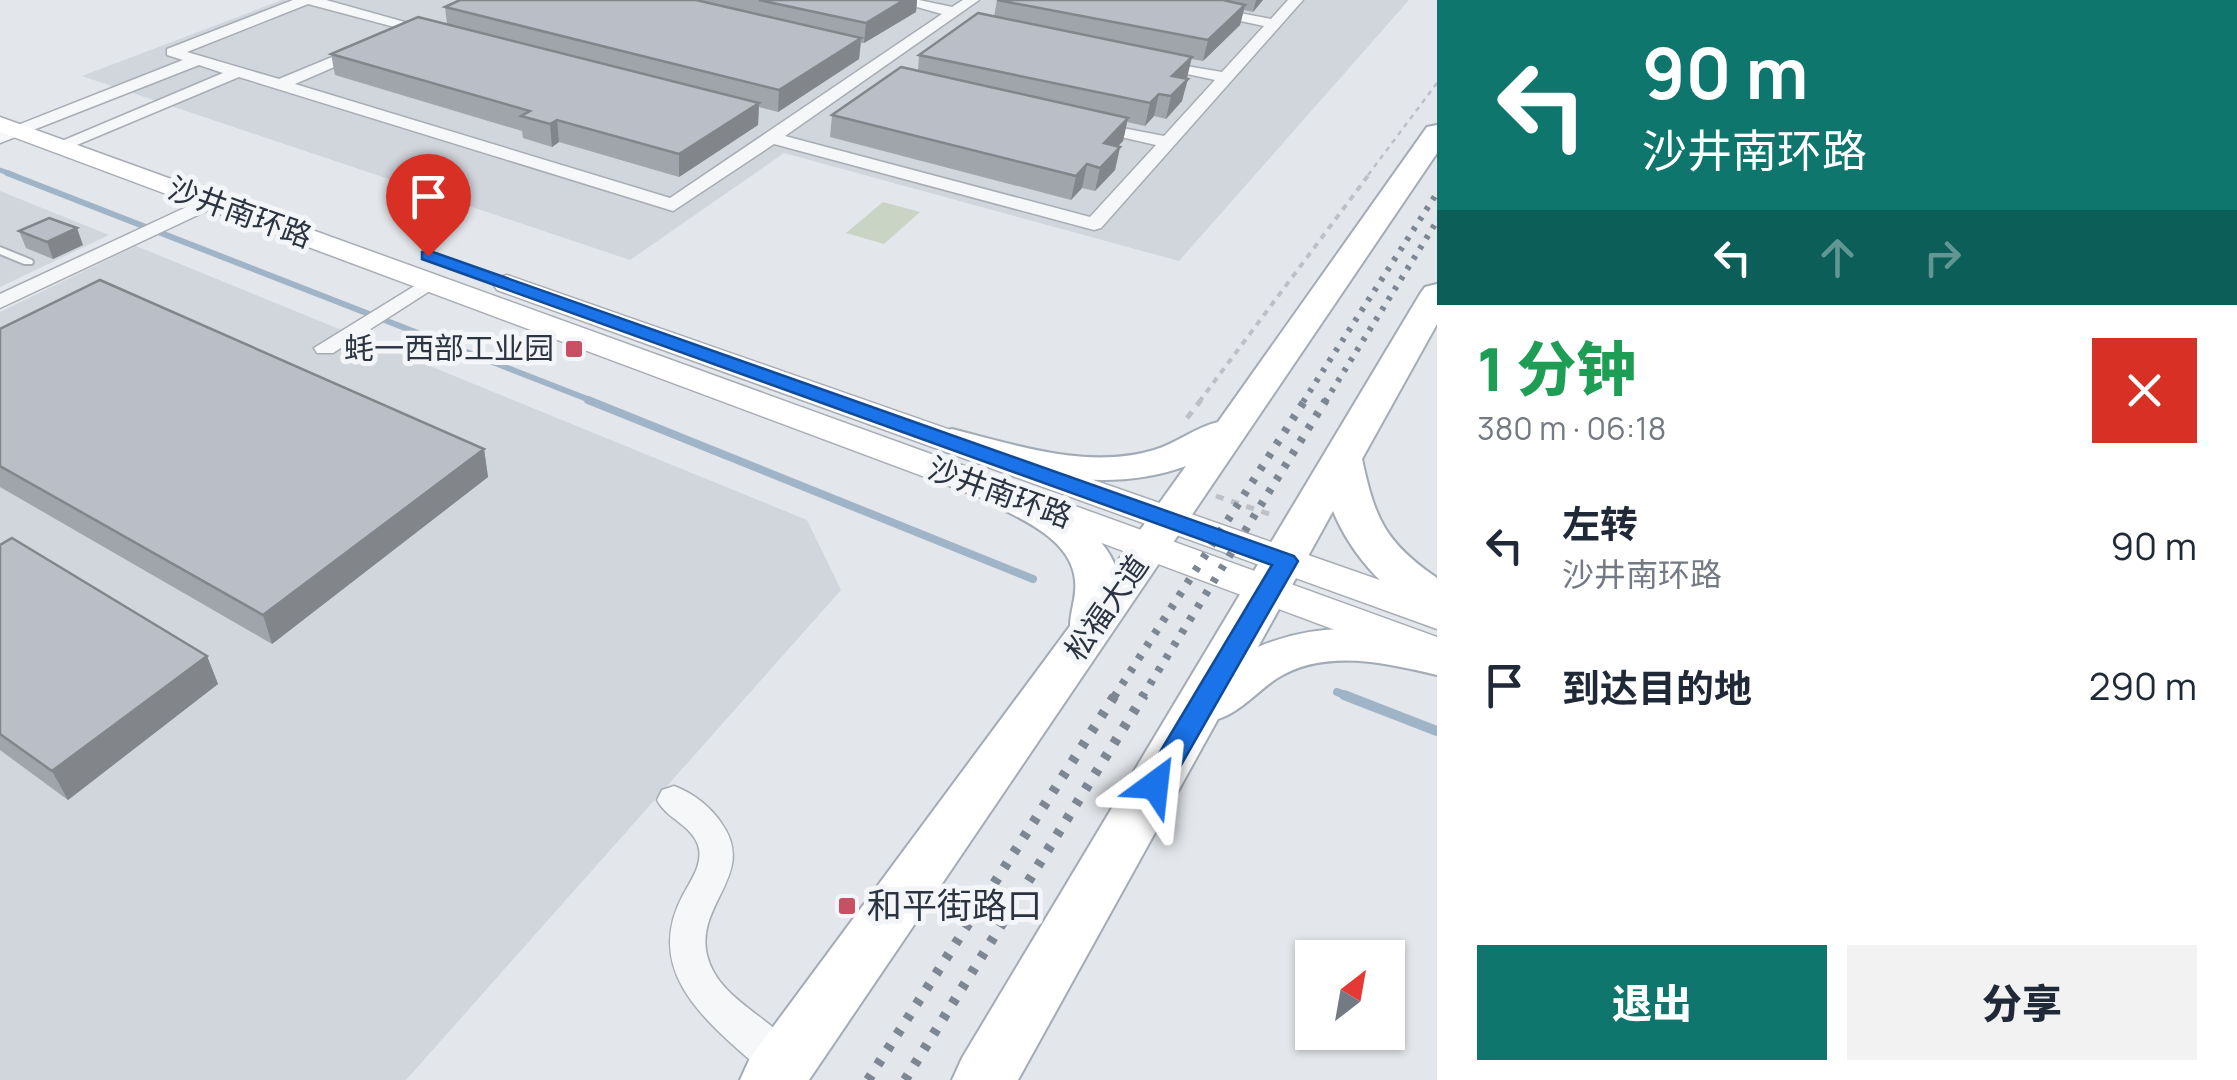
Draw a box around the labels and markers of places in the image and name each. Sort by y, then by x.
pin [386,154,471,257]
place label: 蚝一西部工业园 [344,327,554,368]
marker: 蚝一西部工业园 [563,338,585,360]
place label: 和平街路口 [867,881,1042,929]
marker: 和平街路口 [836,895,858,917]

